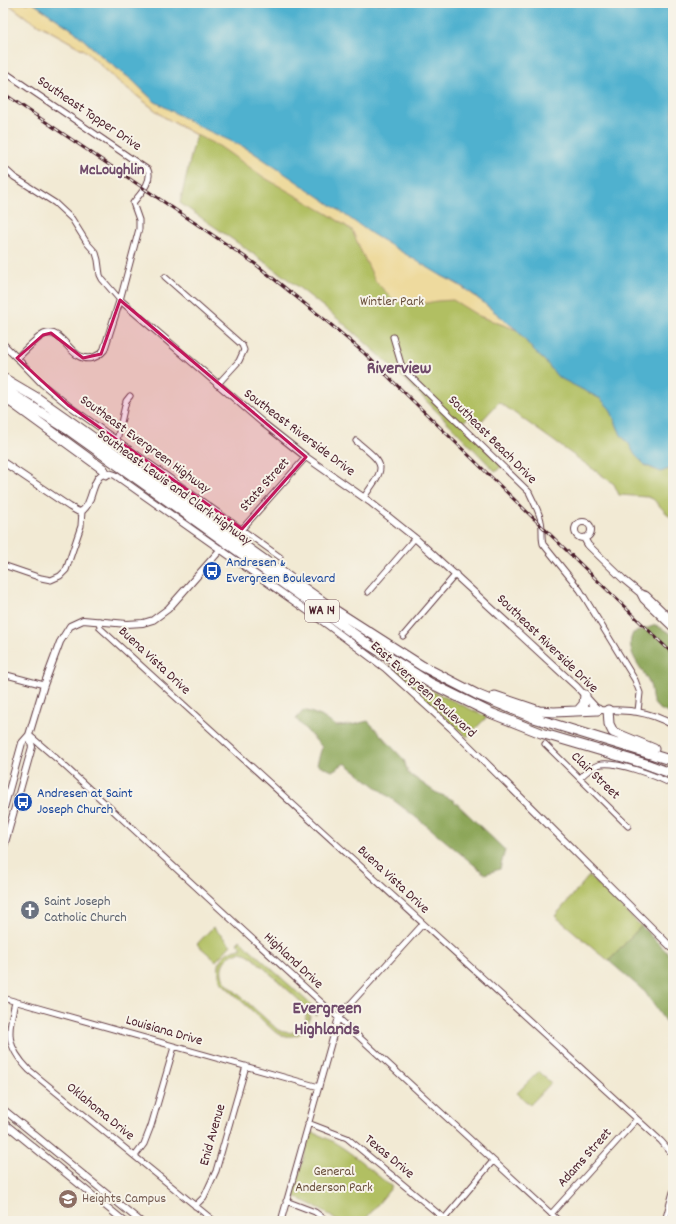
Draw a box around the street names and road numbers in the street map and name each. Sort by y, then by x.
street label: Southeast Topper Drive [33,72,145,156]
street label: Southeast Riverside Drive [239,384,359,482]
street label: Southeast Evergreen Highway [75,391,215,500]
street label: Southeast Beach Drive [443,391,541,489]
street label: Southeast Lewis and Clark Highway [93,425,256,551]
street label: State Street [235,454,295,516]
street label: Southeast Riverside Drive [492,590,602,698]
road number: WA 14 [305,600,339,622]
street label: Buena Vista Drive [113,622,195,700]
street label: East Evergreen Boulevard [366,637,480,743]
street label: Clair Street [566,747,624,805]
street label: Buena Vista Drive [352,841,434,919]
street label: Highland Drive [259,928,327,994]
street label: Louisiana Drive [123,1011,205,1051]
street label: Oklahoma Drive [62,1078,138,1146]
street label: Enid Avenue [195,1102,231,1168]
street label: Adams Street [553,1124,617,1192]
street label: Texas Drive [360,1130,418,1184]

